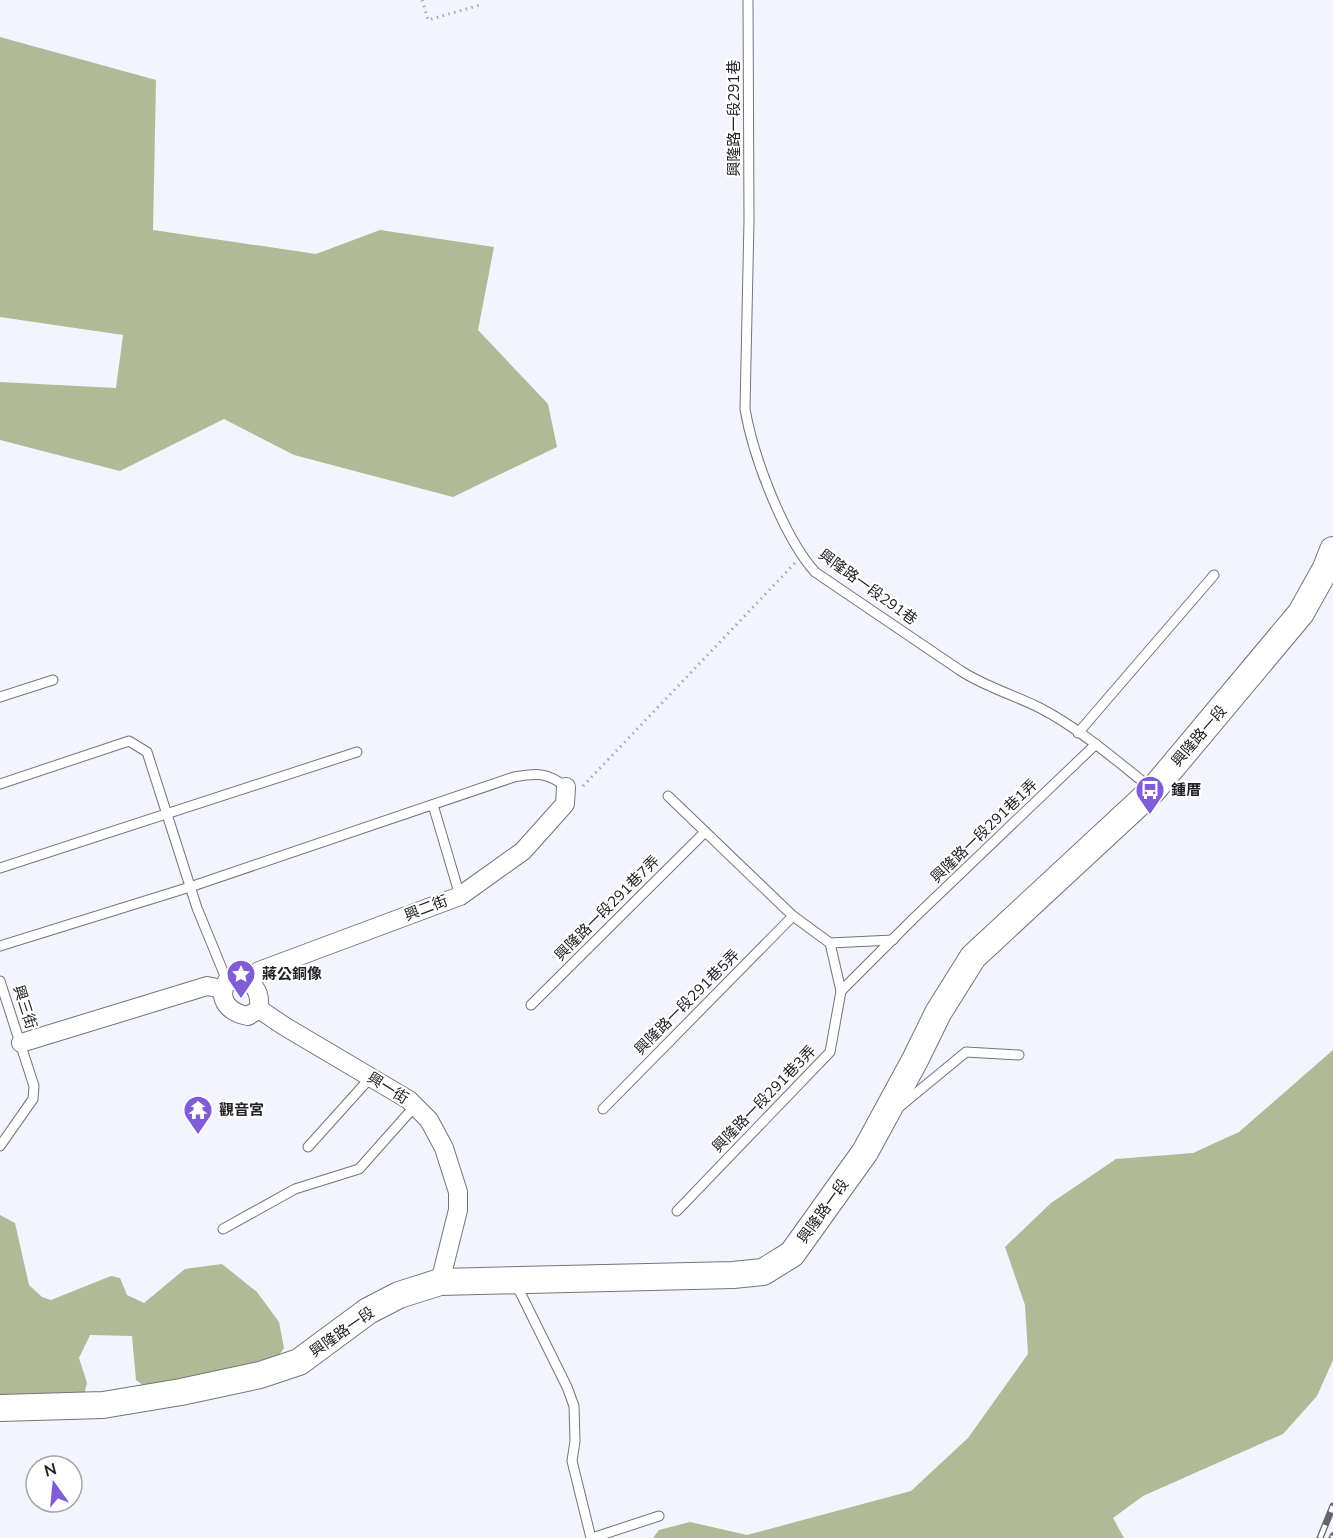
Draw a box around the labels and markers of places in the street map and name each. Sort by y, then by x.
bus stop icon: 鍾厝 [1134,774,1166,816]
place label: 鍾厝 [1171,780,1201,800]
place icon: 蔣公銅像 [225,958,257,1000]
place label: 蔣公銅像 [262,964,322,984]
temple icon: 觀音宮 [182,1094,214,1136]
place label: 觀音宮 [219,1100,264,1120]

